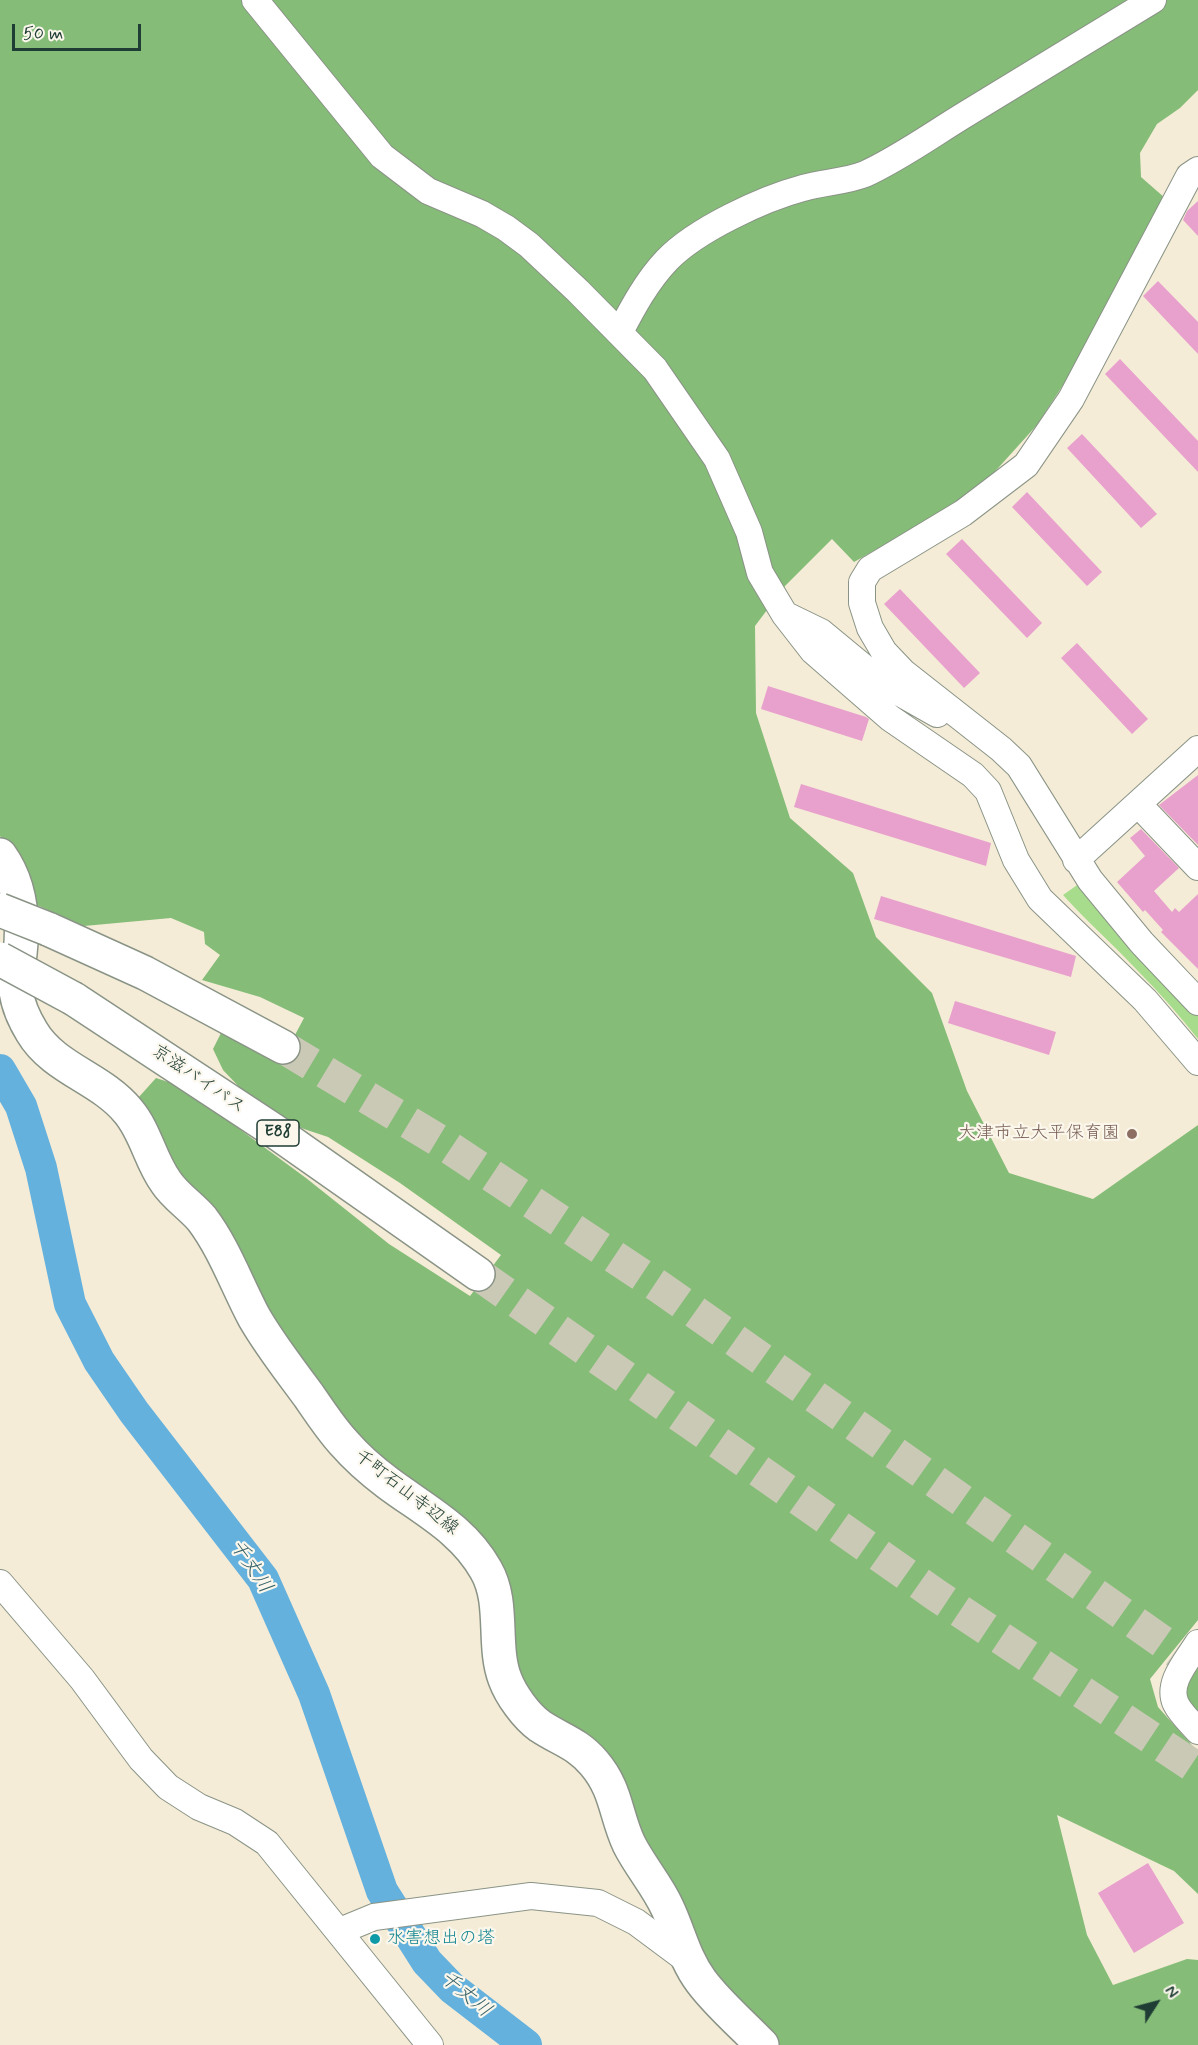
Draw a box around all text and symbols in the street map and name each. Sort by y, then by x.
scale bar [15,12,144,50]
text: 50 m [23,22,63,46]
street label: 京滋バイパス [147,1041,249,1119]
road number: E88 [257,1120,299,1146]
place label: 大津市立大平保育園 [958,1123,1120,1145]
marker: 大津市立大平保育園 [1125,1127,1139,1141]
street label: 千町石山寺辺線 [350,1446,462,1540]
water label: 千丈川 [223,1535,277,1599]
place label: 水害想出の塔 [387,1928,495,1950]
marker: 水害想出の塔 [368,1932,382,1946]
water label: 千丈川 [434,1967,496,2023]
north arrow [1126,1973,1186,2033]
text: N [1159,1982,1183,2003]

